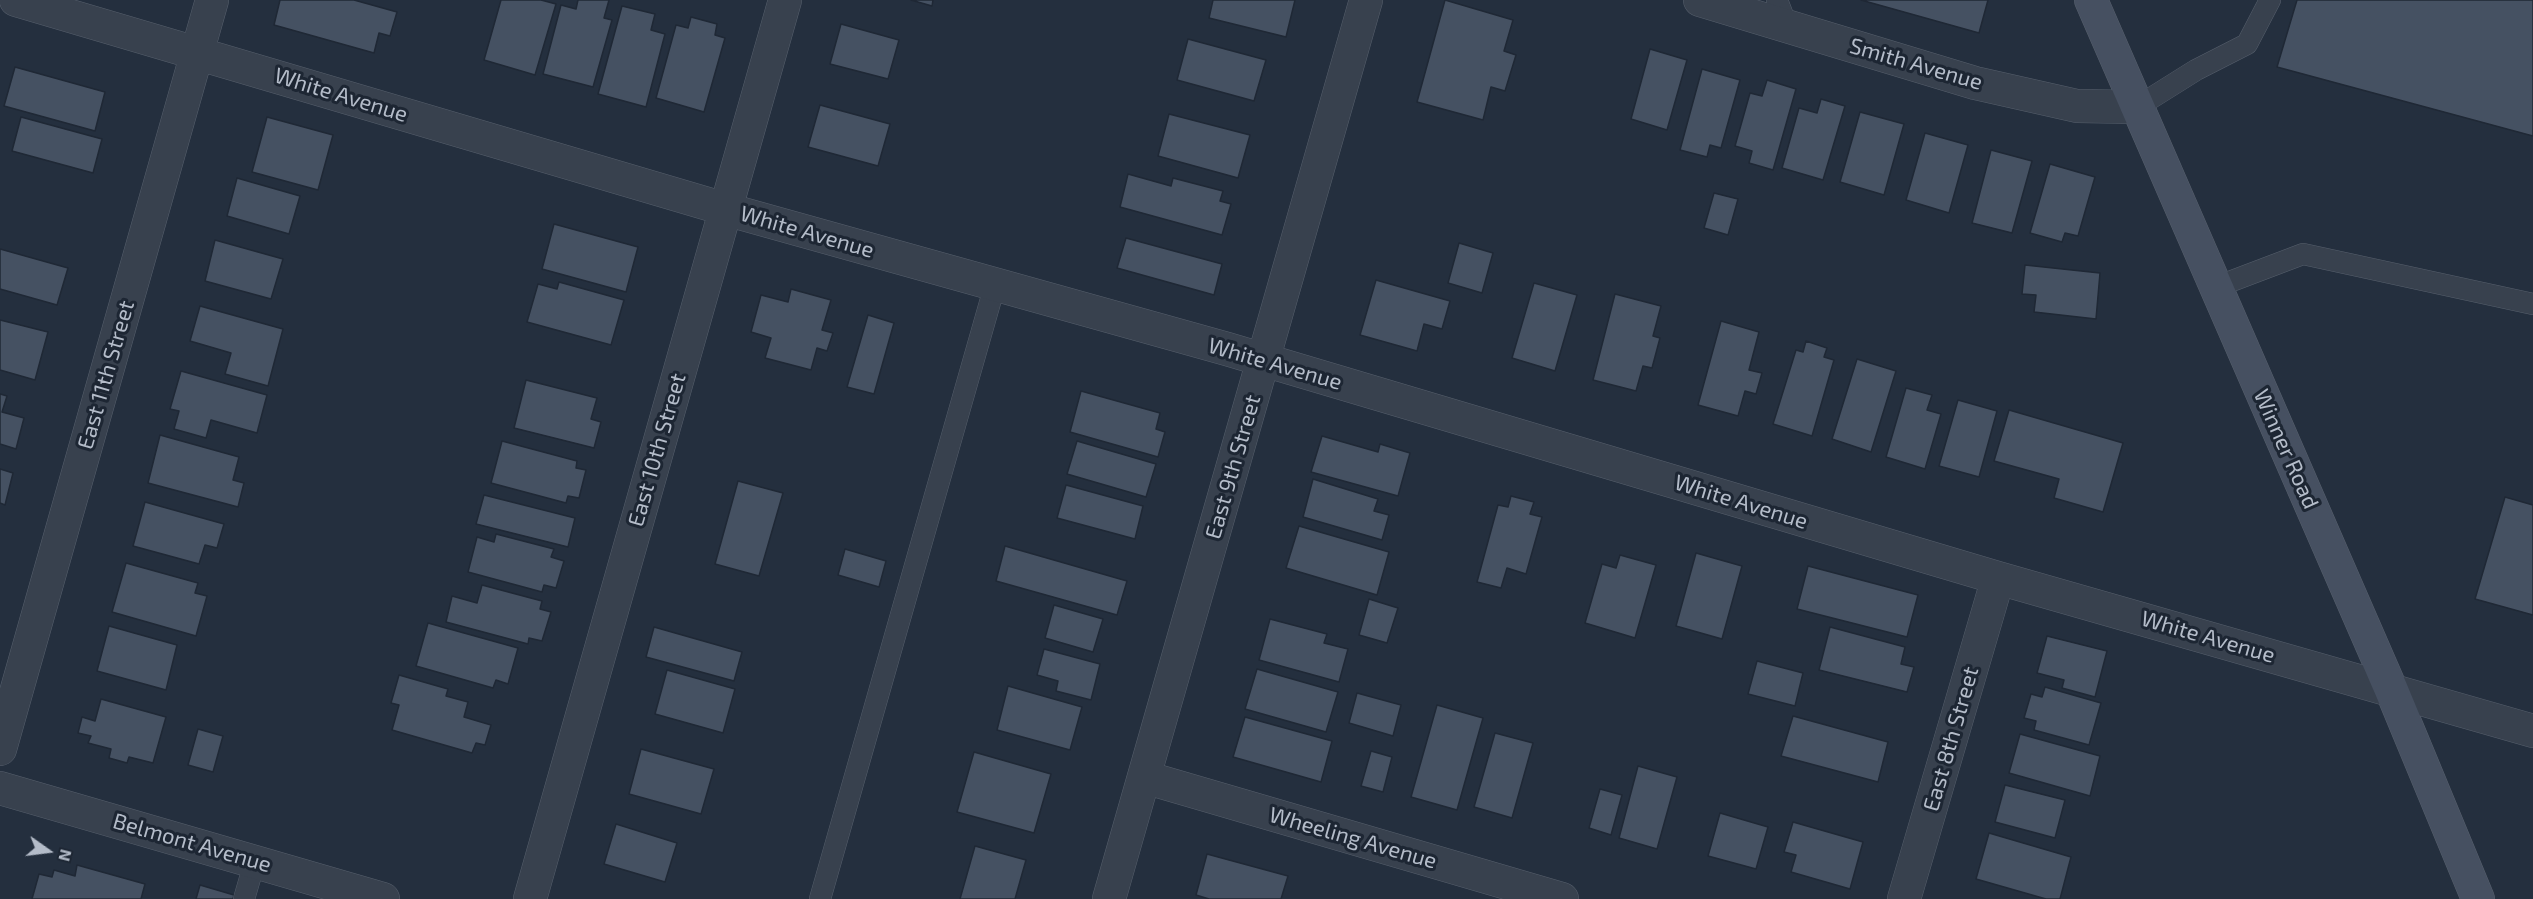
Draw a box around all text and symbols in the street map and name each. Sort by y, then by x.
street label: Smith Avenue [1847,32,1985,96]
street label: White Avenue [271,62,411,128]
street label: White Avenue [737,200,877,264]
street label: East 11th Street [72,298,140,452]
street label: White Avenue [1205,332,1345,396]
street label: East 10th Street [623,370,691,530]
street label: Winner Road [2248,385,2324,513]
street label: East 9th Street [1200,392,1266,542]
street label: White Avenue [1671,469,1811,535]
street label: White Avenue [2138,605,2278,669]
street label: East 8th Street [1918,664,1984,814]
street label: Wheeling Avenue [1266,801,1440,875]
street label: Belmont Avenue [110,808,274,878]
north arrow [18,821,78,881]
text: N [55,848,77,863]

